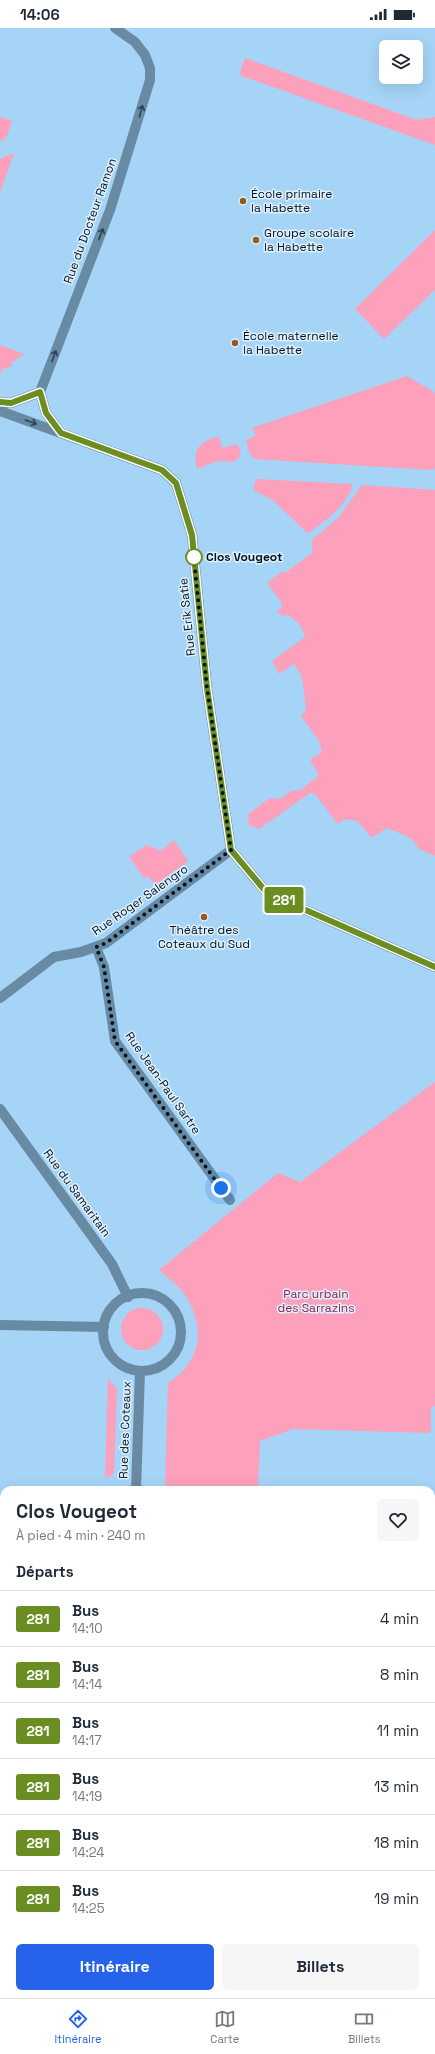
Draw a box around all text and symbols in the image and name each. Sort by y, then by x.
text: 14:06 [20,5,60,24]
map controls [379,40,423,84]
button: layers [379,40,423,84]
one-way arrow [138,105,145,118]
street label: Rue du Docteur Ramon [60,156,120,286]
place label: École primaire la Habette [251,186,332,216]
marker: École primaire la Habette [238,196,248,206]
place label: Groupe scolaire la Habette [264,225,354,255]
one-way arrow [97,229,105,241]
marker: Groupe scolaire la Habette [251,235,261,245]
place label: École maternelle la Habette [243,328,339,358]
marker: École maternelle la Habette [230,338,240,348]
one-way arrow [51,350,59,362]
one-way arrow [24,418,36,426]
marker: Clos Vougeot [185,548,203,566]
place label: Clos Vougeot [206,549,282,565]
street label: Rue Erik Satie [175,577,199,657]
street label: Rue Roger Salengro [89,861,191,939]
line badge: 281 [261,887,307,913]
text: 281 [272,891,296,909]
marker: Théâtre des Coteaux du Sud [199,912,209,922]
place label: Théâtre des Coteaux du Sud [158,922,250,952]
street label: Rue Jean-Paul Sartre [122,1029,204,1137]
street label: Rue du Samaritain [40,1146,114,1240]
your location [211,1178,231,1198]
park label: Parc urbain des Sarrazins [277,1286,355,1316]
street label: Rue des Coteaux [115,1381,135,1479]
text: Clos Vougeot [16,1499,137,1524]
button: heart [377,1499,419,1541]
text: À pied · 4 min · 240 m [16,1527,145,1544]
text: Départs [16,1562,74,1581]
text: Bus [72,1601,99,1620]
text: 4 min [380,1609,419,1628]
text: 281 [26,1610,50,1628]
text: 14:10 [72,1620,103,1637]
text: Bus [72,1657,99,1676]
text: 8 min [380,1665,419,1684]
text: 281 [26,1666,50,1684]
text: 14:14 [72,1676,102,1693]
text: Bus [72,1713,99,1732]
text: 11 min [377,1721,419,1740]
text: 281 [26,1722,50,1740]
text: 14:17 [72,1732,102,1749]
text: Bus [72,1769,99,1788]
text: 13 min [374,1777,419,1796]
text: 281 [26,1778,50,1796]
text: 14:19 [72,1788,102,1805]
text: Bus [72,1825,99,1844]
text: 18 min [374,1833,419,1852]
text: 281 [26,1834,50,1852]
text: 14:24 [72,1844,104,1861]
text: Bus [72,1881,99,1900]
text: 19 min [374,1889,419,1908]
text: 281 [26,1890,50,1908]
text: 14:25 [72,1900,104,1917]
button: Itinéraire [16,1944,214,1990]
button: Billets [222,1944,419,1990]
tab: Itinéraire [54,2008,102,2046]
tab: Carte [210,2008,239,2046]
tab: Billets [348,2008,381,2046]

